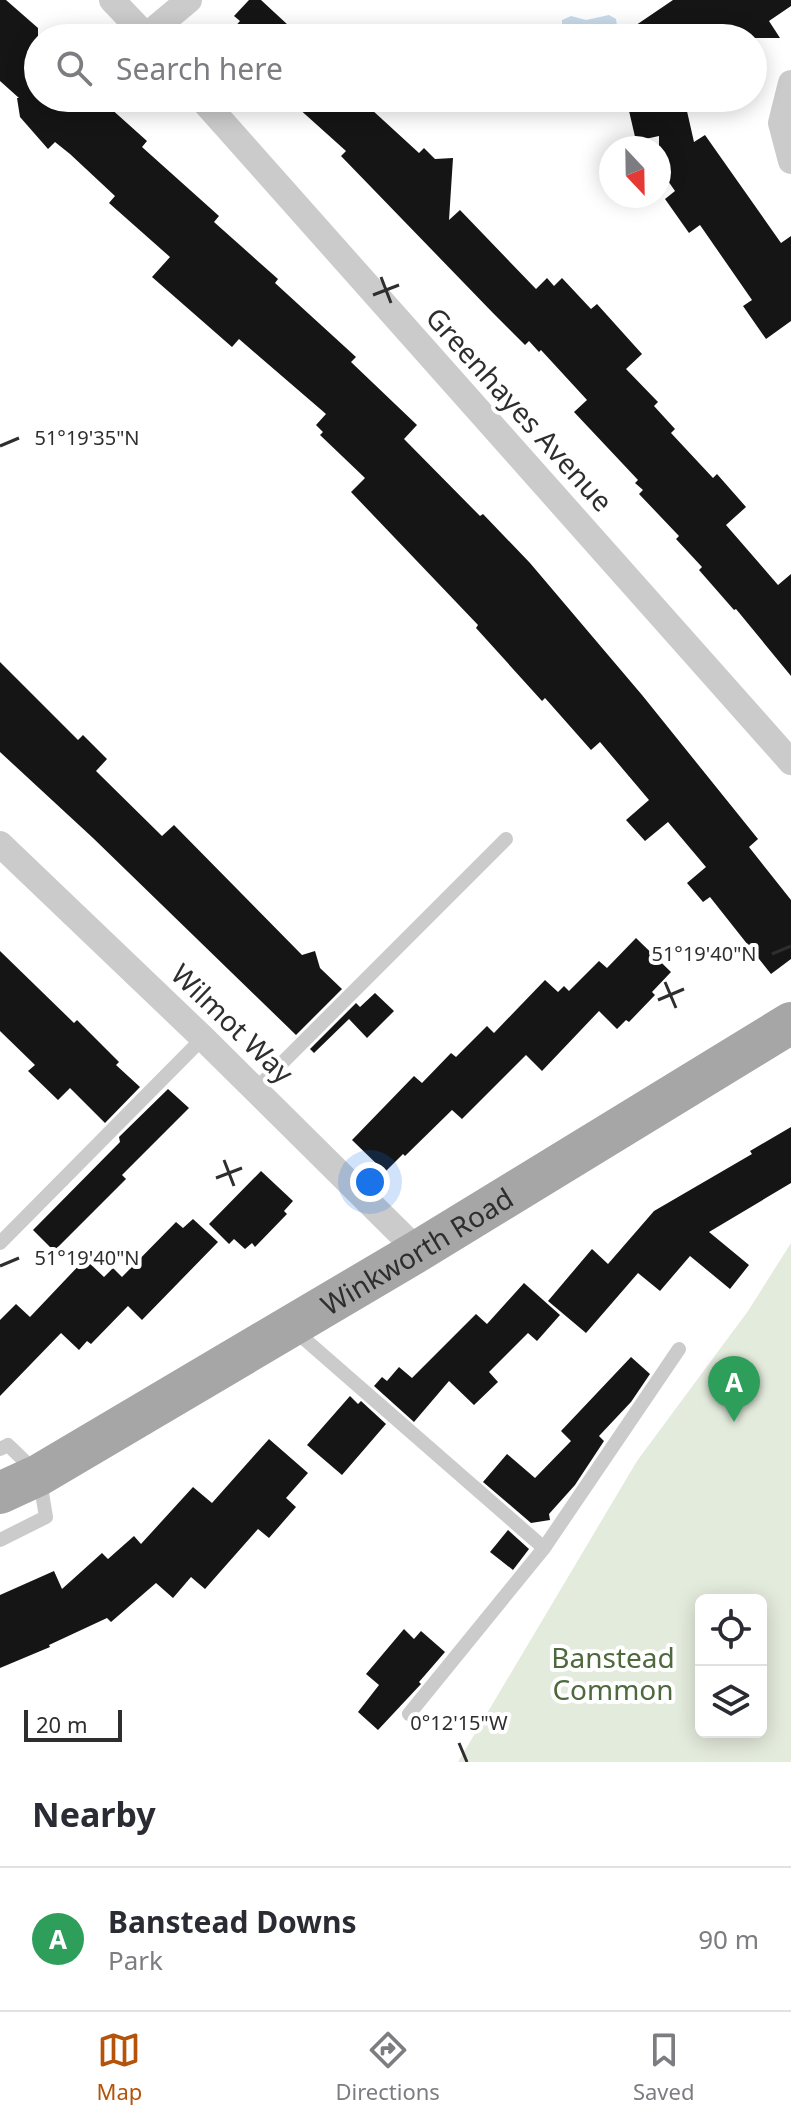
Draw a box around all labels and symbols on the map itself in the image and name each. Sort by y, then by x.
north arrow [599,136,671,208]
street label: Greenhayes Avenue [418,299,622,519]
text: 51°19'35"N [34,424,140,451]
text: 51°19'40"N [651,940,757,967]
street label: Wilmot Way [164,955,303,1092]
your location [350,1162,390,1202]
street label: Winkworth Road [313,1179,520,1323]
text: 51°19'40"N [34,1244,140,1271]
pin: A [708,1356,760,1422]
park label: Banstead Common [551,1638,675,1708]
scale bar [24,1706,122,1742]
text: 0°12'15"W [410,1709,508,1736]

